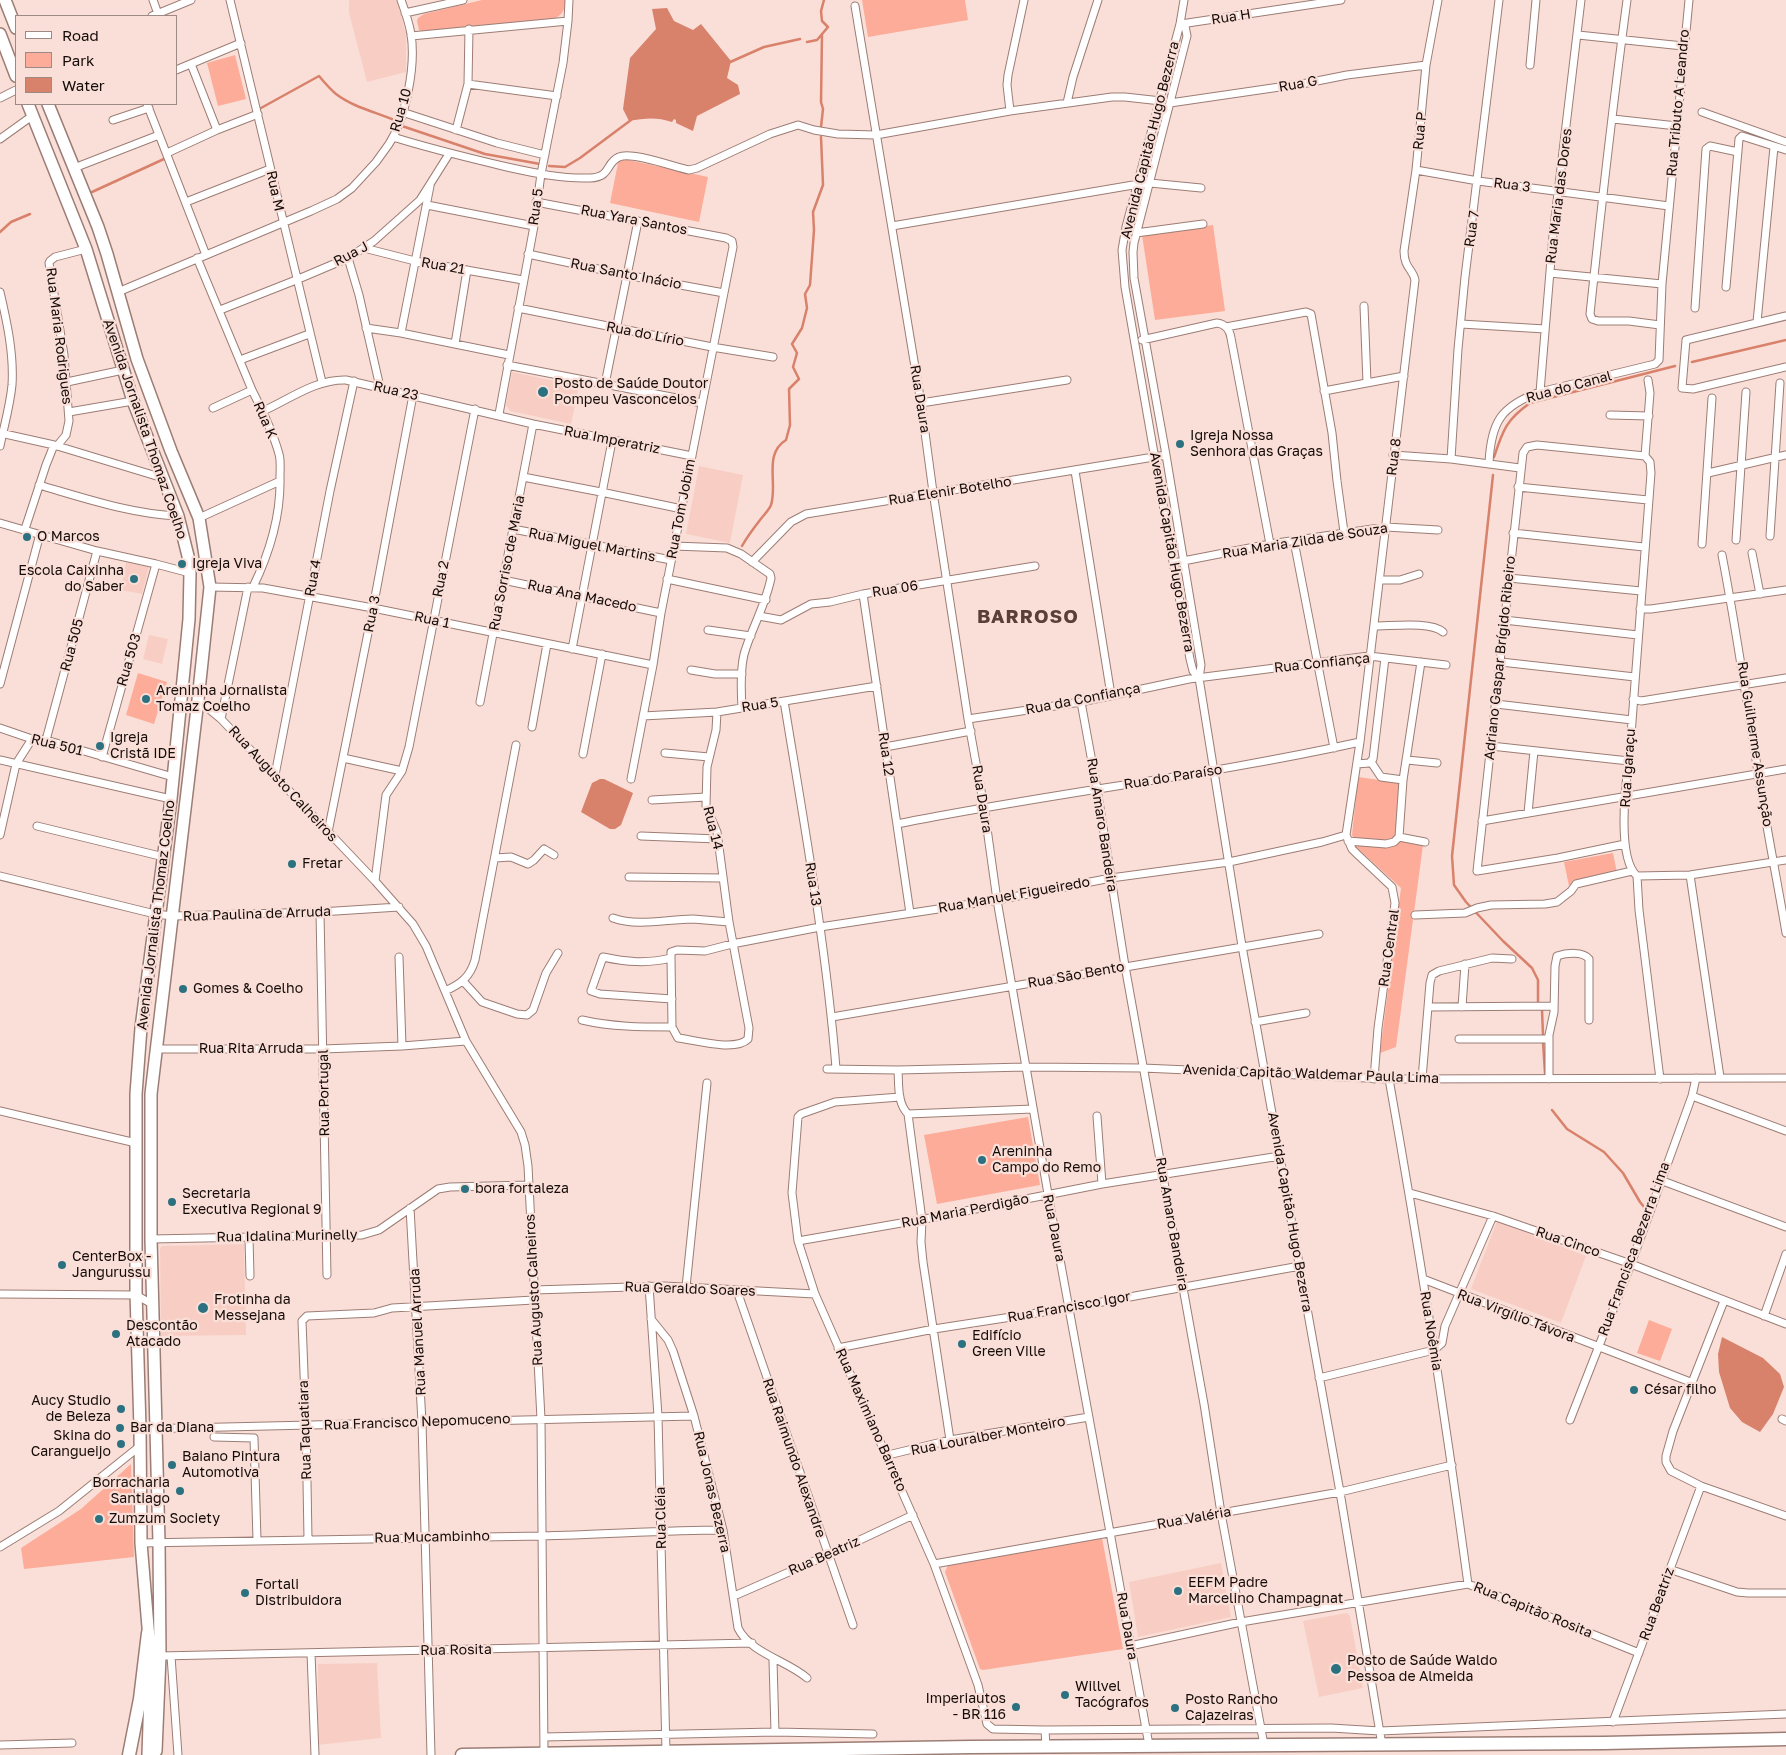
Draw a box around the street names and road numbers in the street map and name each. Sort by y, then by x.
street label: Rua H [1210,6,1252,28]
street label: Rua Tributo A Leandro [1663,29,1693,177]
street label: Avenida Capitão Hugo Bezerra [1117,40,1183,240]
street label: Rua G [1277,72,1319,96]
street label: Rua 10 [387,86,415,134]
street label: Rua P [1410,111,1430,151]
street label: Rua Maria das Dores [1542,127,1576,265]
street label: Rua M [263,169,287,213]
street label: Rua 3 [1492,174,1532,196]
street label: Rua 5 [525,187,547,227]
street label: Rua Yara Santos [579,201,689,239]
street label: Rua 7 [1461,210,1483,248]
street label: Rua J [331,238,371,270]
street label: Rua 21 [420,254,466,278]
street label: Rua Santo Inácio [569,255,683,293]
street label: Rua Maria Rodrigues [42,267,76,405]
street label: Avenida Jornalista Thomaz Coelho [99,317,191,541]
street label: Rua do Lírio [605,318,685,350]
street label: Rua Daura [906,364,934,434]
street label: Rua do Canal [1524,367,1614,407]
street label: Rua 23 [372,378,420,404]
street label: Rua K [250,399,280,441]
street label: Rua Imperatriz [562,422,662,458]
street label: Rua 8 [1383,437,1405,477]
street label: Avenida Capitão Hugo Bezerra [1146,451,1198,653]
street label: Rua Tom Jobim [663,457,699,561]
street label: Rua Elenir Botelho [887,473,1013,509]
street label: Rua Sorriso de Maria [486,494,528,632]
street label: Rua Maria Zilda de Souza [1221,520,1389,562]
street label: Rua Miguel Martins [527,524,657,566]
street label: Adriano Gaspar Brígido Ribeiro [1481,555,1519,761]
street label: Rua 4 [301,558,325,598]
street label: Rua 2 [429,559,453,599]
street label: Rua Ana Macedo [526,576,638,616]
street label: Rua 06 [871,577,919,601]
street label: Rua 3 [360,594,384,634]
street label: Rua 1 [413,608,451,632]
street label: Rua 505 [57,617,87,673]
street label: Rua 503 [113,632,145,688]
street label: Rua Confiança [1273,650,1371,676]
street label: Rua Guilherme Assunção [1734,660,1776,828]
street label: Rua da Confiança [1024,680,1142,718]
street label: Rua 5 [740,694,780,716]
street label: Rua Augusto Calheiros [225,723,341,845]
street label: Rua Igaraçu [1617,728,1639,808]
street label: Rua 501 [29,730,85,760]
street label: Rua 12 [875,731,897,777]
street label: Rua Amaro Bandeira [1083,757,1121,893]
street label: Rua do Paraíso [1123,761,1223,793]
street label: Rua Daura [968,764,996,834]
street label: Avenida Jornalista Thomaz Coelho [134,799,178,1031]
street label: Rua 14 [699,804,727,852]
street label: Rua 13 [801,861,825,907]
street label: Rua Manuel Figueiredo [937,873,1091,917]
street label: Rua Paulina de Arruda [183,903,331,925]
street label: Rua Central [1375,908,1403,988]
street label: Rua São Bento [1026,958,1126,992]
street label: Rua Rita Arruda [199,1041,303,1057]
street label: Rua Portugal [315,1049,333,1137]
street label: Avenida Capitão Waldemar Paula Lima [1183,1061,1439,1087]
street label: Avenida Capitão Hugo Bezerra [1264,1111,1316,1313]
street label: Rua Amaro Bandeira [1152,1156,1192,1292]
street label: Rua Francisca Bezerra Lima [1595,1160,1673,1338]
street label: Rua Maria Perdigão [900,1190,1030,1232]
street label: Rua Daura [1039,1193,1069,1263]
street label: Rua Augusto Calheiros [522,1214,546,1366]
street label: Rua Cinco [1534,1223,1602,1261]
street label: Rua Idalina Murinelly [216,1226,358,1246]
street label: Rua Manuel Arruda [406,1268,430,1396]
street label: Rua Geraldo Soares [624,1278,756,1300]
street label: Rua Virgílio Távora [1455,1286,1577,1346]
street label: Rua Francisco Igor [1006,1288,1132,1326]
street label: Rua Noêmia [1416,1290,1446,1372]
street label: Rua Maximiano Barreto [832,1346,910,1494]
street label: Rua Raimundo Alexandre [759,1376,829,1540]
street label: Rua Taquatiara [295,1380,315,1480]
street label: Rua Francisco Nepomuceno [323,1410,511,1434]
street label: Rua Louralber Monteiro [909,1413,1067,1459]
street label: Rua Jonas Bezerra [690,1430,734,1554]
street label: Rua Cléia [652,1486,670,1550]
street label: Rua Valéria [1156,1503,1232,1533]
street label: Rua Mucambinho [374,1528,490,1546]
street label: Rua Beatriz [786,1533,862,1579]
street label: Rua Beatriz [1636,1565,1678,1643]
street label: Rua Capitão Rosita [1471,1578,1595,1642]
street label: Rua Daura [1113,1591,1141,1661]
street label: Rua Rosita [420,1641,492,1659]

